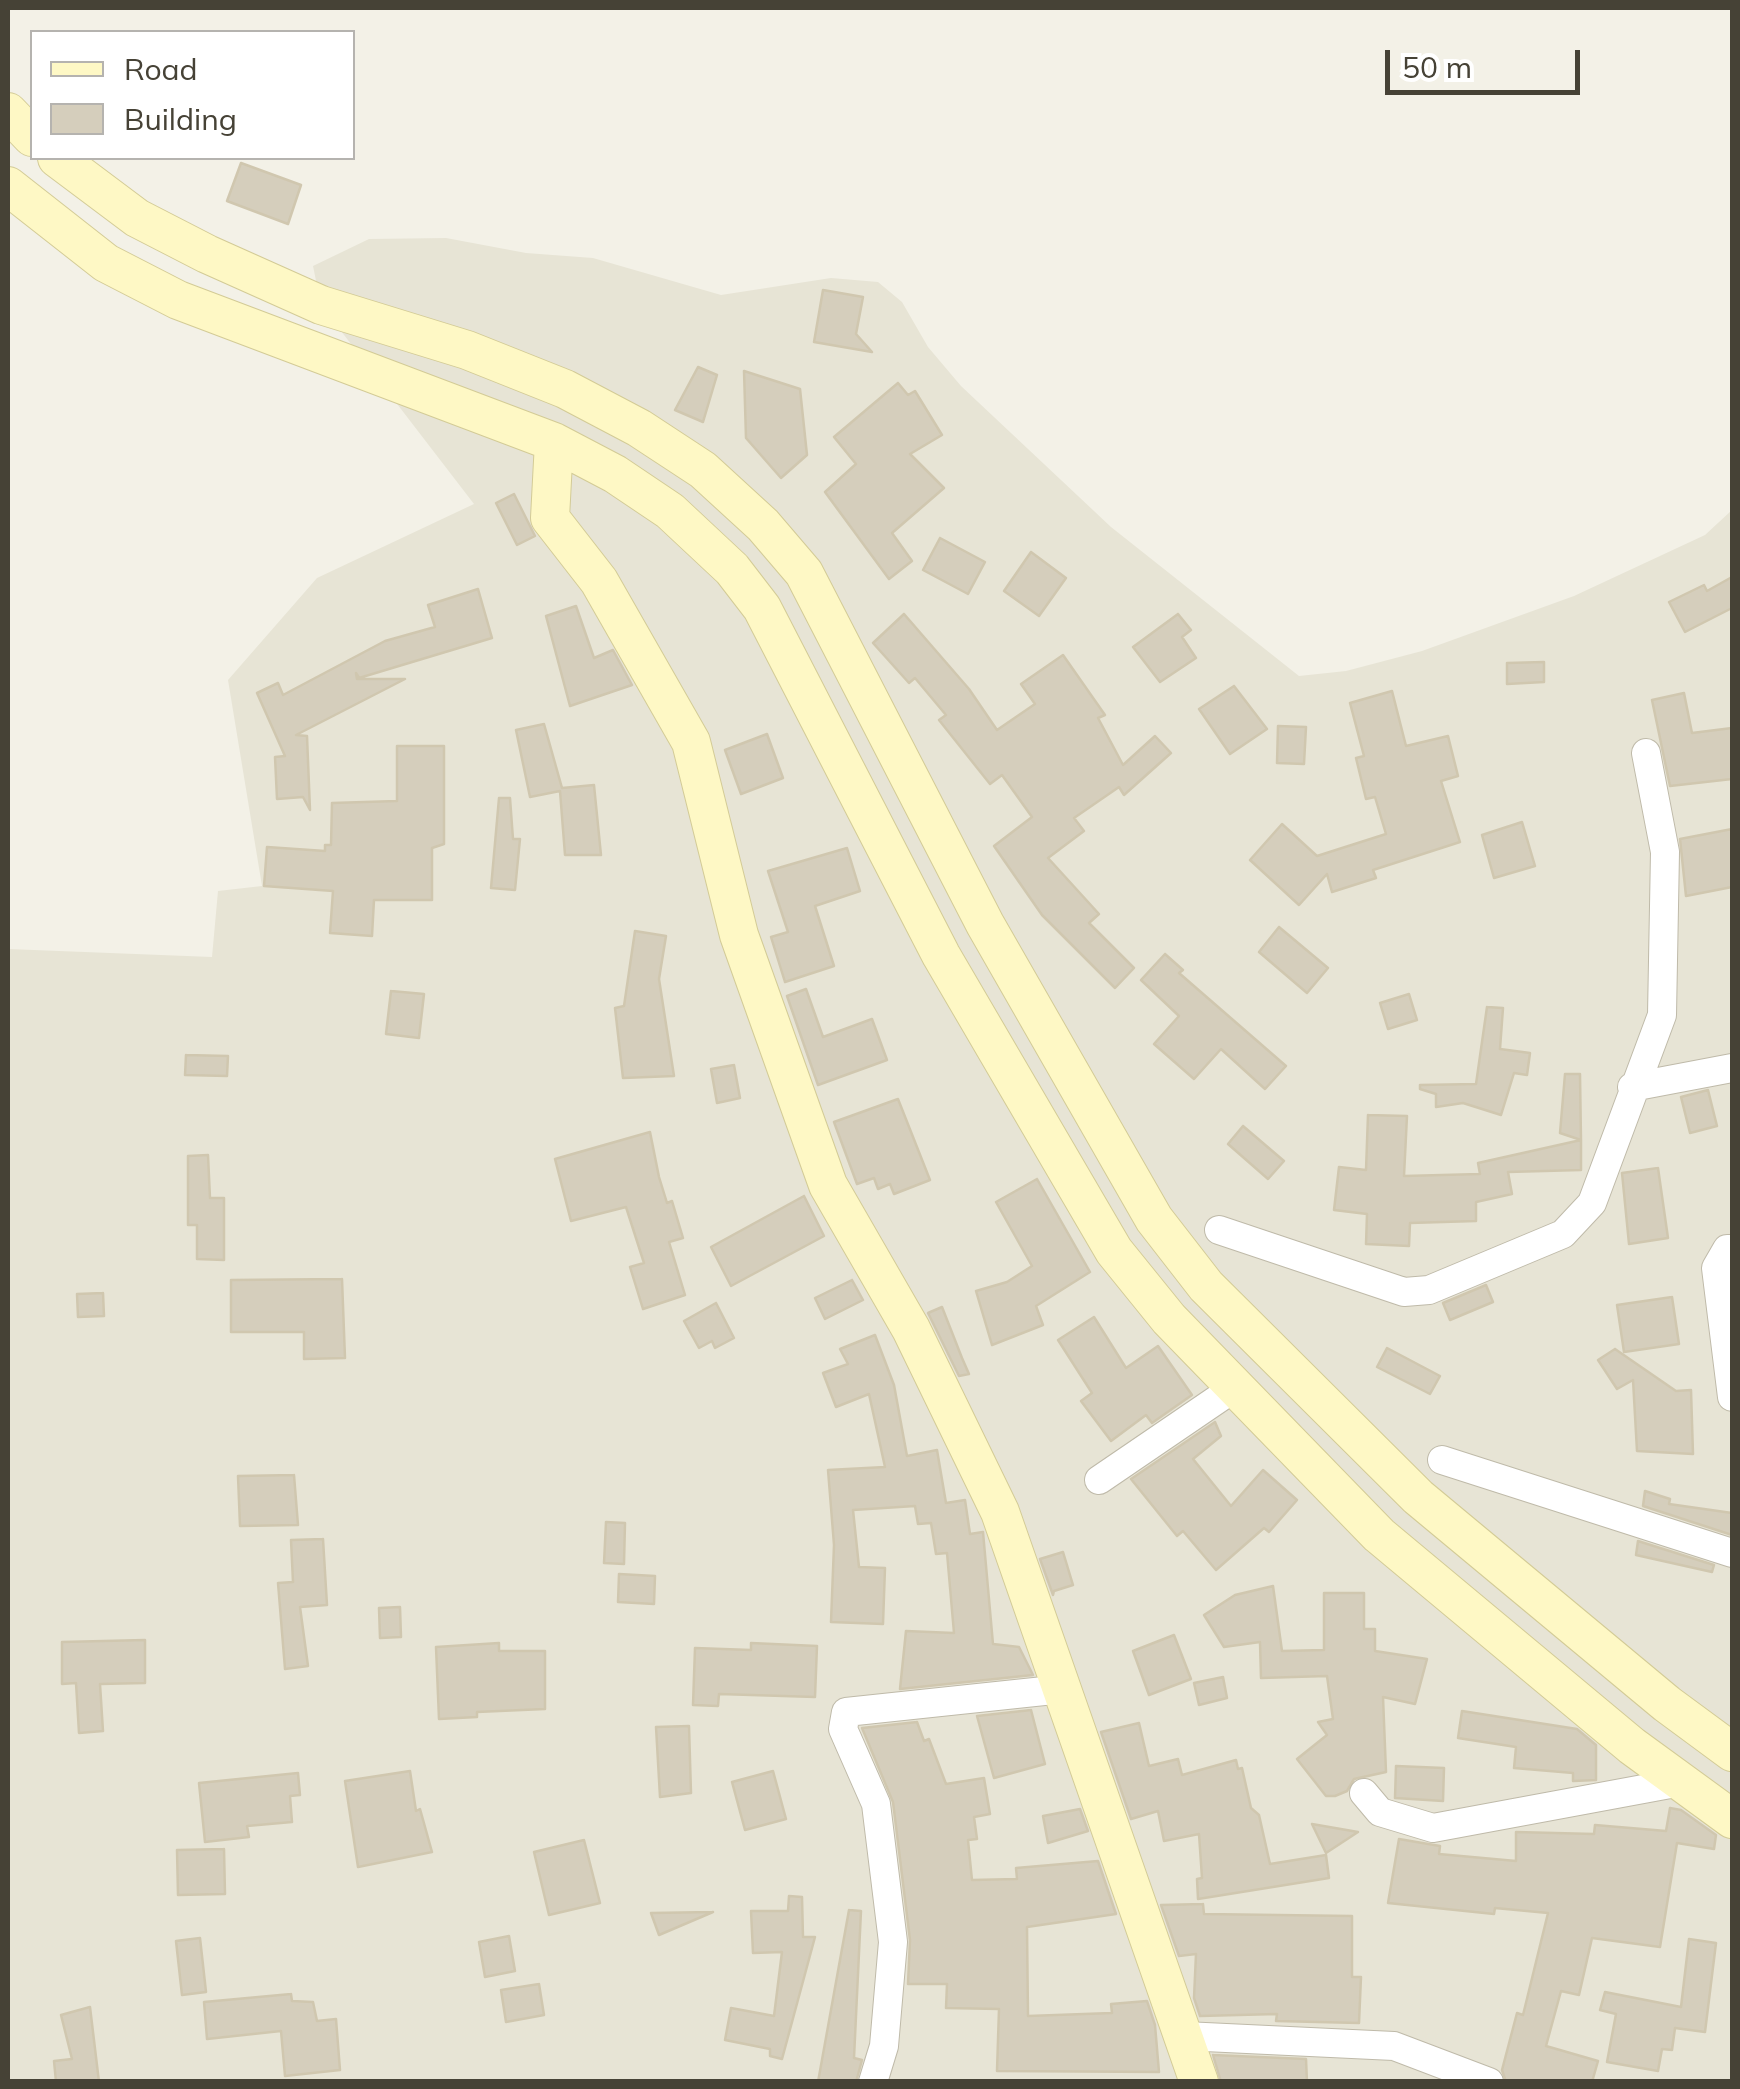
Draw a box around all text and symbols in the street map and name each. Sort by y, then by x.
legend [30,30,355,160]
scale bar [1390,30,1585,92]
text: 50 m [1402,48,1472,86]
text: Road [124,50,198,88]
text: Building [124,100,237,138]

